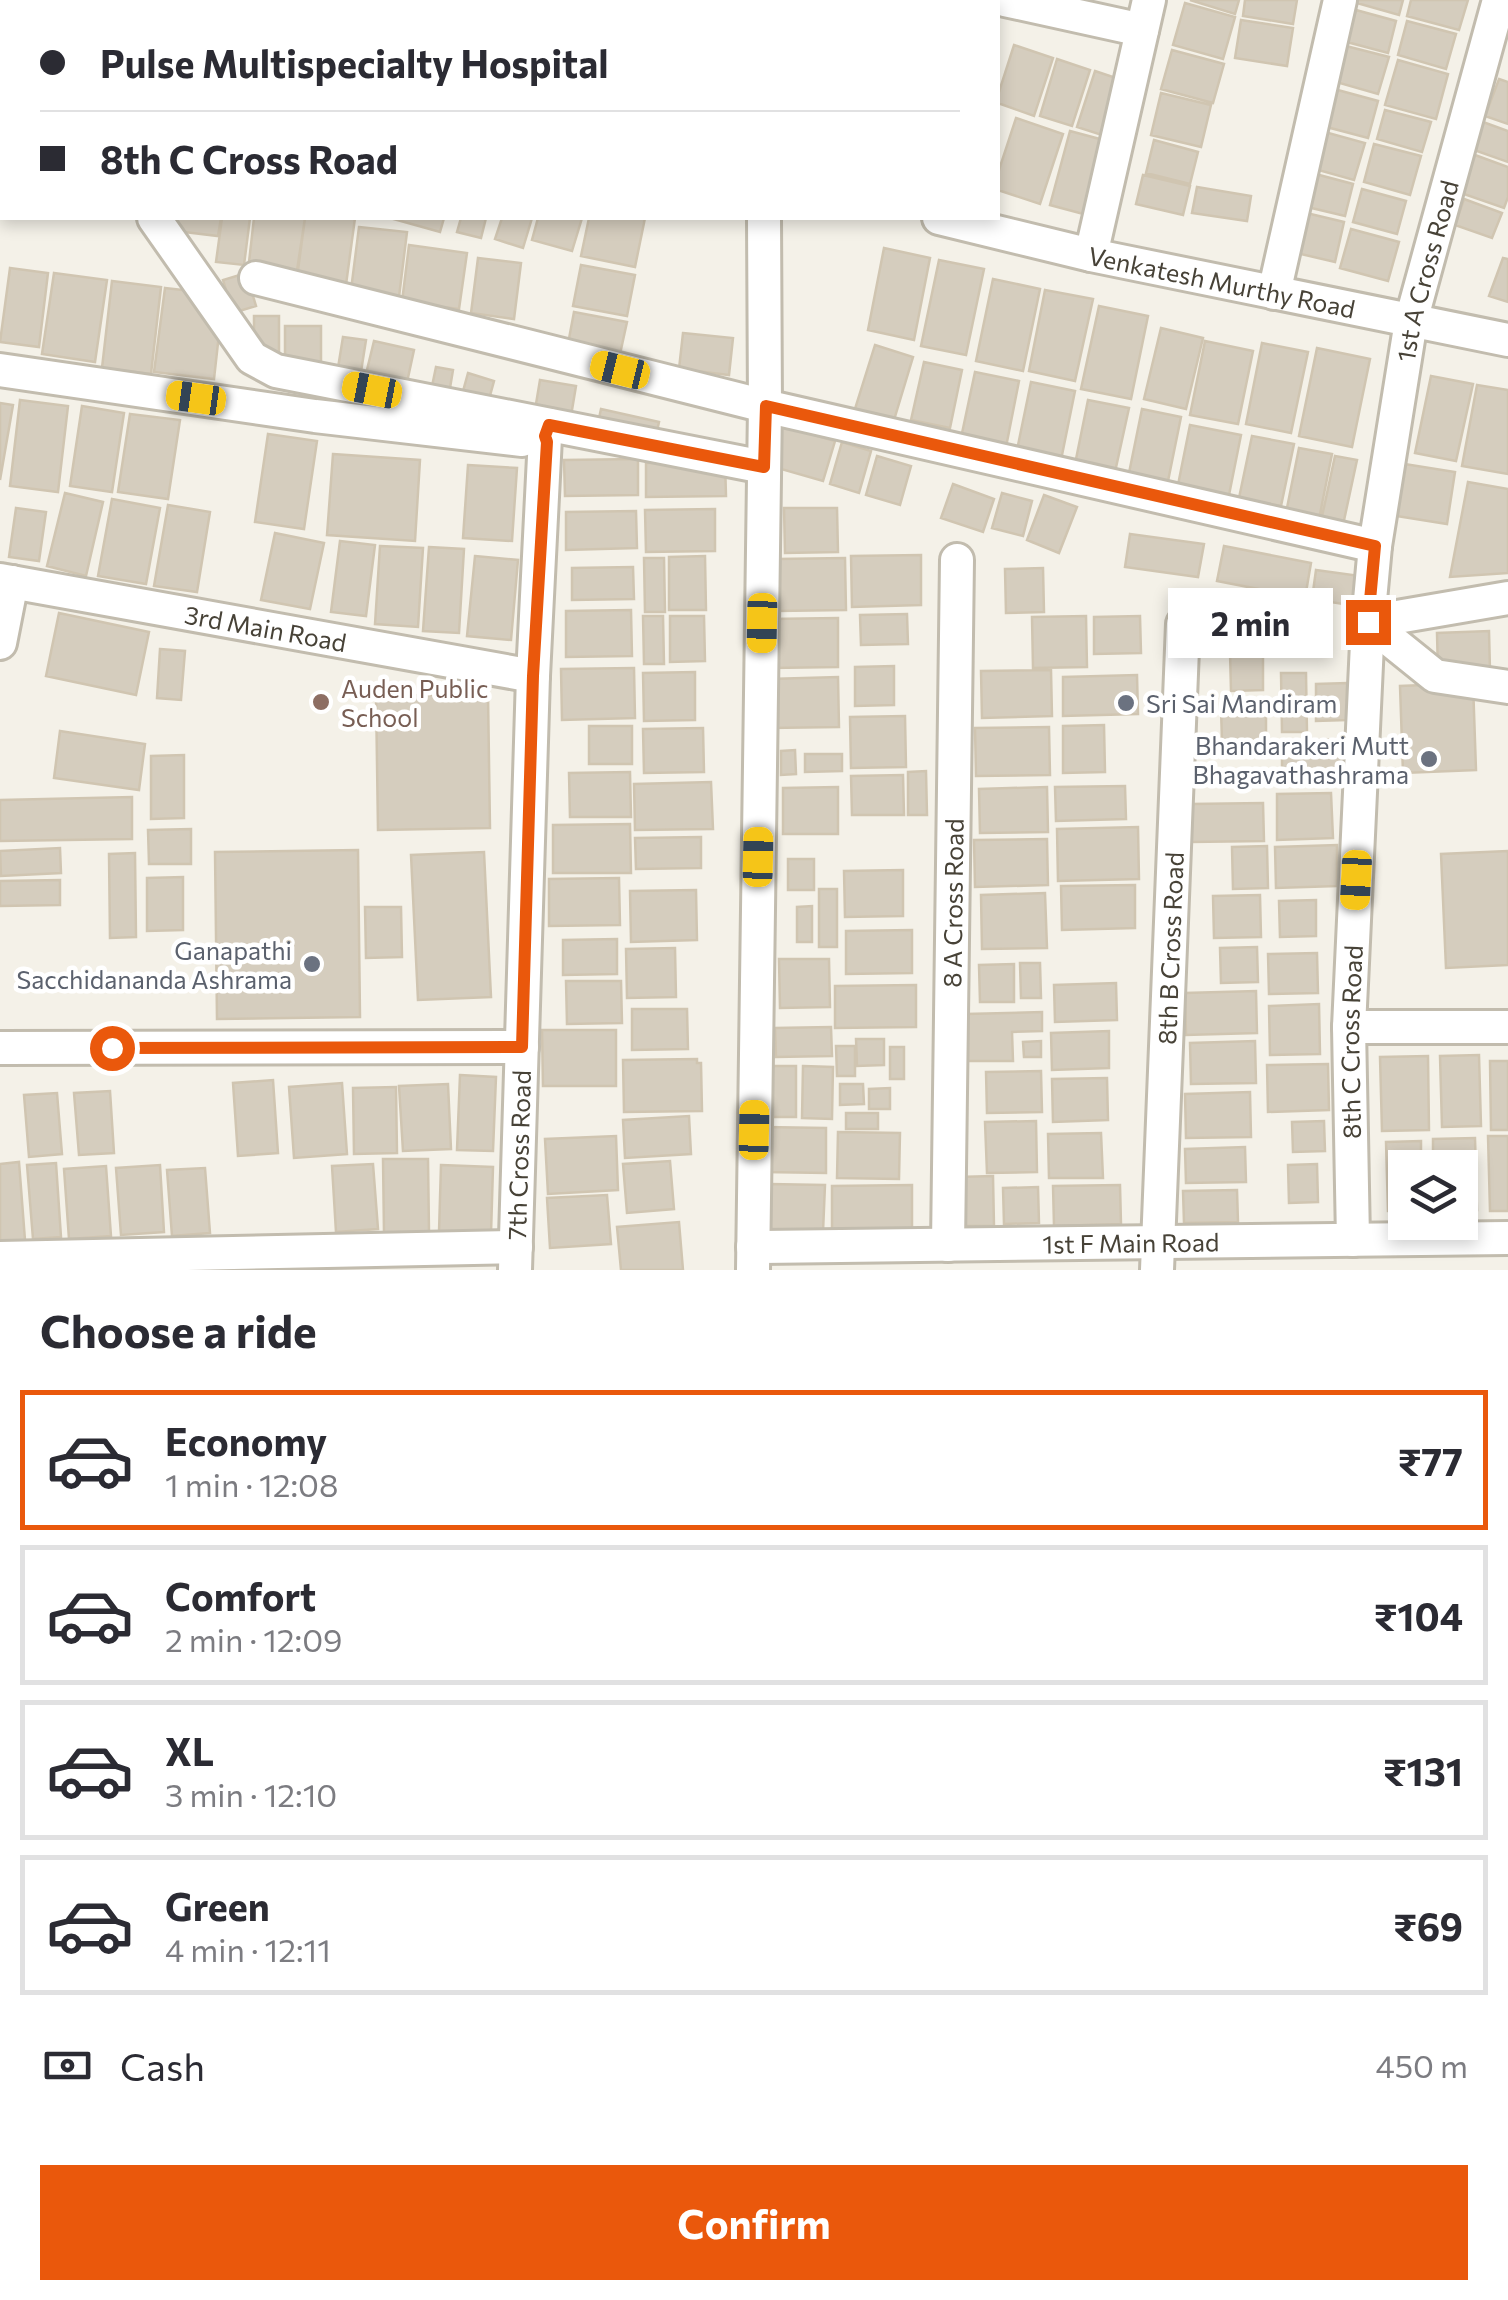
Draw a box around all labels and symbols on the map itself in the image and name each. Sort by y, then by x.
street label: 1st A Cross Road [1390,177,1464,364]
street label: Venkatesh Murthy Road [1086,240,1358,324]
car [587,348,653,392]
car [340,370,404,410]
car [164,379,228,417]
callout: 2 min [1168,587,1333,657]
car [746,593,778,653]
street label: 3rd Main Road [182,599,349,657]
route end [1346,600,1391,645]
place label: Auden Public School [341,673,488,732]
place label: Sri Sai Mandiram [1146,688,1337,718]
marker: Auden Public School [310,691,332,713]
marker: Sri Sai Mandiram [1115,692,1137,714]
place label: Bhandarakeri Mutt Bhagavathashrama [1193,730,1409,789]
marker: Bhandarakeri Mutt Bhagavathashrama [1418,748,1440,770]
street label: 8 A Cross Road [936,818,969,988]
car [742,827,774,887]
car [1339,849,1373,911]
street label: 8th B Cross Road [1151,851,1189,1045]
place label: Ganapathi Sacchidananda Ashrama [17,935,292,994]
street label: 8th C Cross Road [1334,944,1368,1139]
marker: Ganapathi Sacchidananda Ashrama [301,953,323,975]
route start [90,1026,135,1071]
street label: 7th Cross Road [501,1070,536,1240]
car [738,1100,770,1160]
street label: 1st F Main Road [1042,1226,1220,1259]

